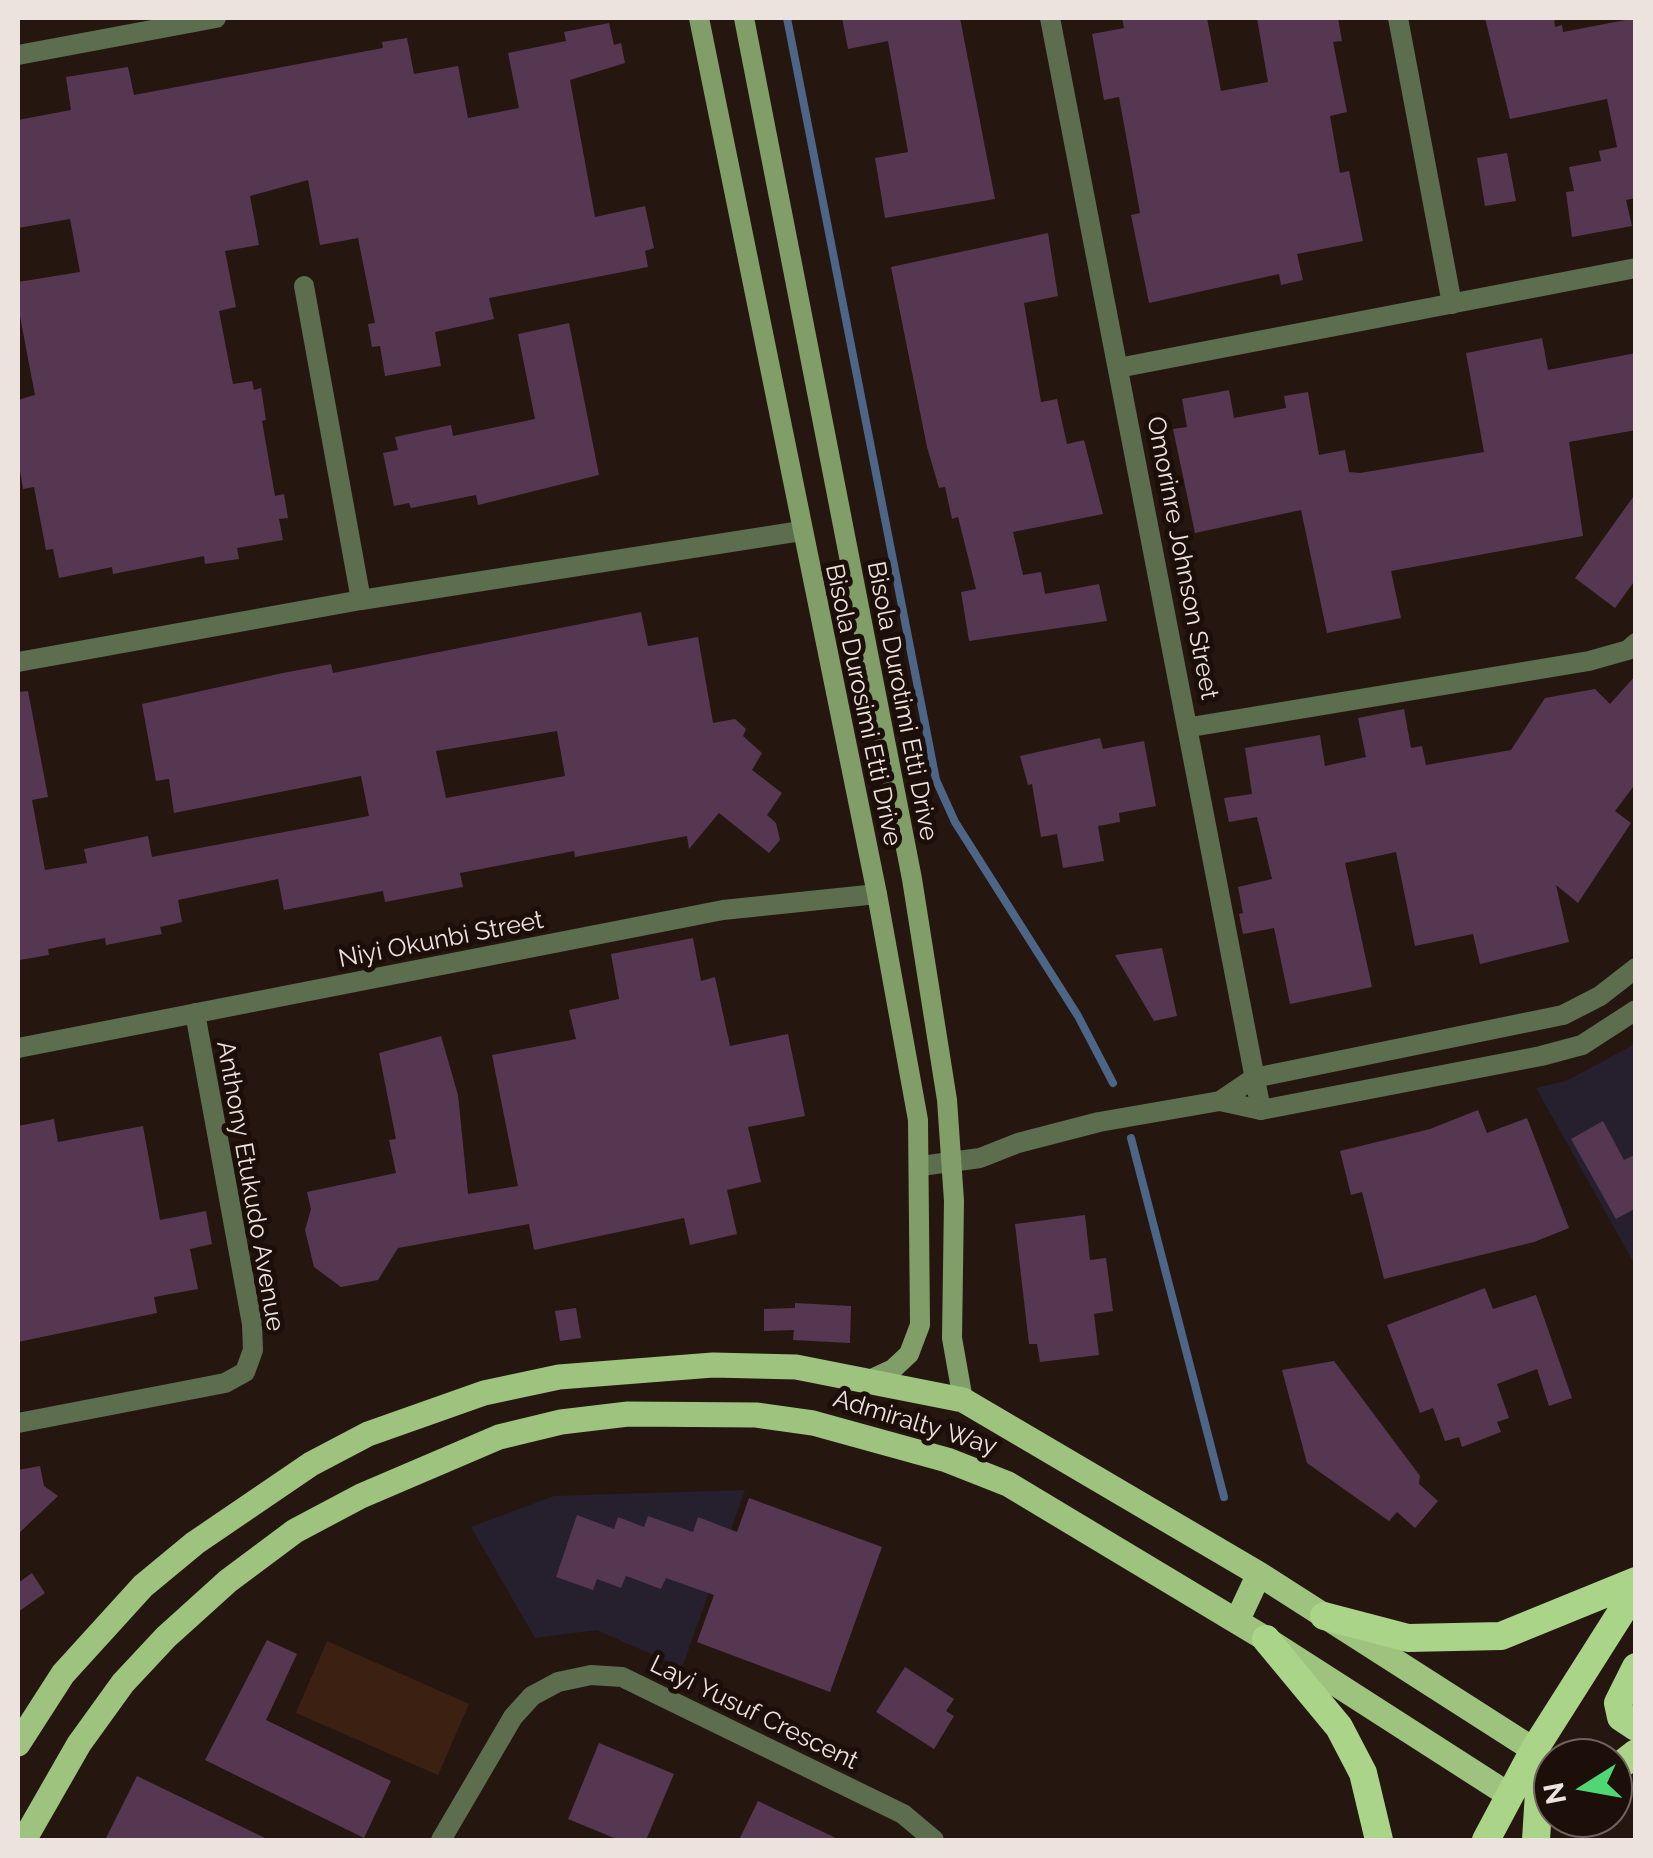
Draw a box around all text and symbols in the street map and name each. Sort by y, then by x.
street label: Omorinre Johnson Street [1140,414,1224,702]
street label: Bisola Durotimi Etti Drive [860,559,944,843]
street label: Bisola Durosimi Etti Drive [818,561,908,849]
street label: Niyi Okunbi Street [336,905,546,975]
street label: Anthony Etukudo Avenue [210,1038,290,1334]
street label: Admiralty Way [830,1384,1000,1462]
street label: Layi Yusuf Crescent [645,1650,863,1776]
north arrow [1533,1738,1633,1838]
text: N [1537,1780,1573,1807]

